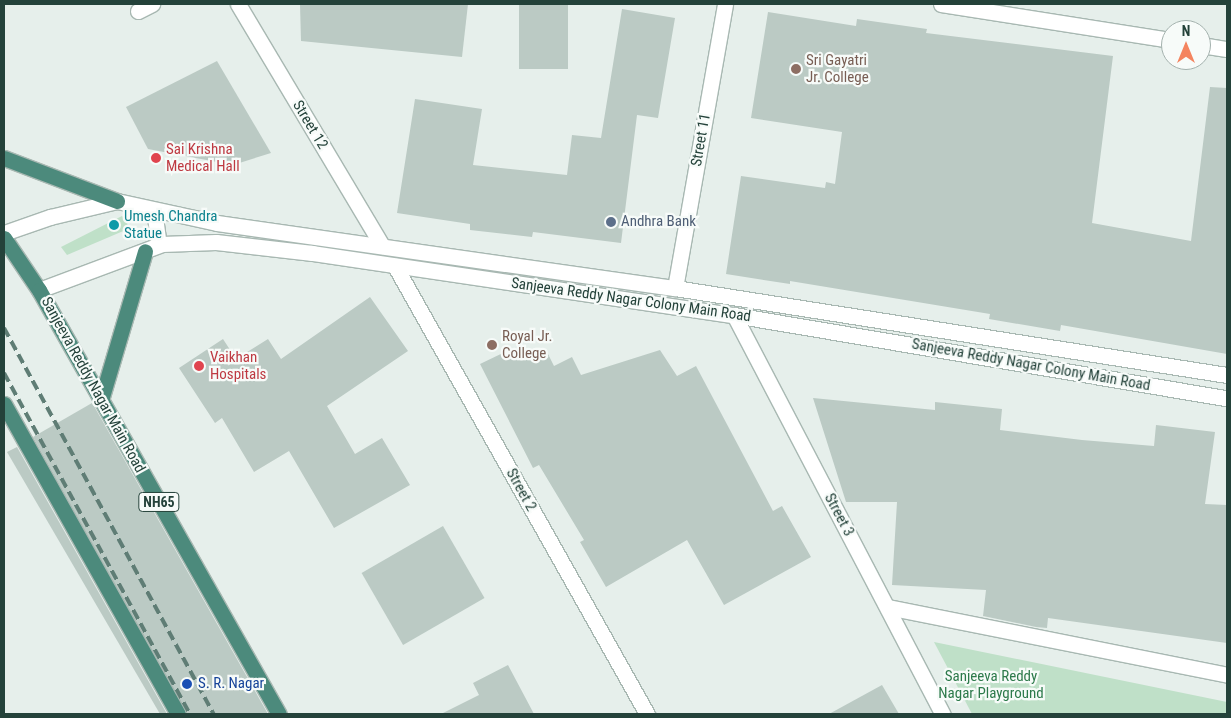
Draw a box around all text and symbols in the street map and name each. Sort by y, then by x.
north arrow [1161,20,1211,70]
text: N [1182,23,1190,39]
place label: Sri Gayatri Jr. College [806,51,869,86]
marker: Sri Gayatri Jr. College [790,63,802,75]
street label: Street 12 [289,97,331,153]
street label: Street 11 [688,112,714,168]
place label: Sai Krishna Medical Hall [166,140,240,175]
marker: Sai Krishna Medical Hall [150,152,162,164]
place label: Umesh Chandra Statue [124,207,217,242]
place label: Andhra Bank [621,213,696,231]
marker: Andhra Bank [605,216,617,228]
marker: Umesh Chandra Statue [108,219,120,231]
street label: Sanjeeva Reddy Nagar Colony Main Road [510,274,752,326]
street label: Sanjeeva Reddy Nagar Main Road [37,294,149,476]
place label: Royal Jr. College [502,327,552,362]
street label: Sanjeeva Reddy Nagar Colony Main Road [910,335,1152,395]
marker: Royal Jr. College [486,339,498,351]
place label: Vaikhan Hospitals [210,348,266,383]
marker: Vaikhan Hospitals [192,359,206,373]
street label: Street 2 [502,466,540,514]
street label: Street 3 [820,490,858,540]
road number: NH65 [138,491,180,514]
park label: Sanjeeva Reddy Nagar Playground [938,667,1044,702]
place label: S. R. Nagar [198,675,264,693]
marker: S. R. Nagar [180,677,194,691]

